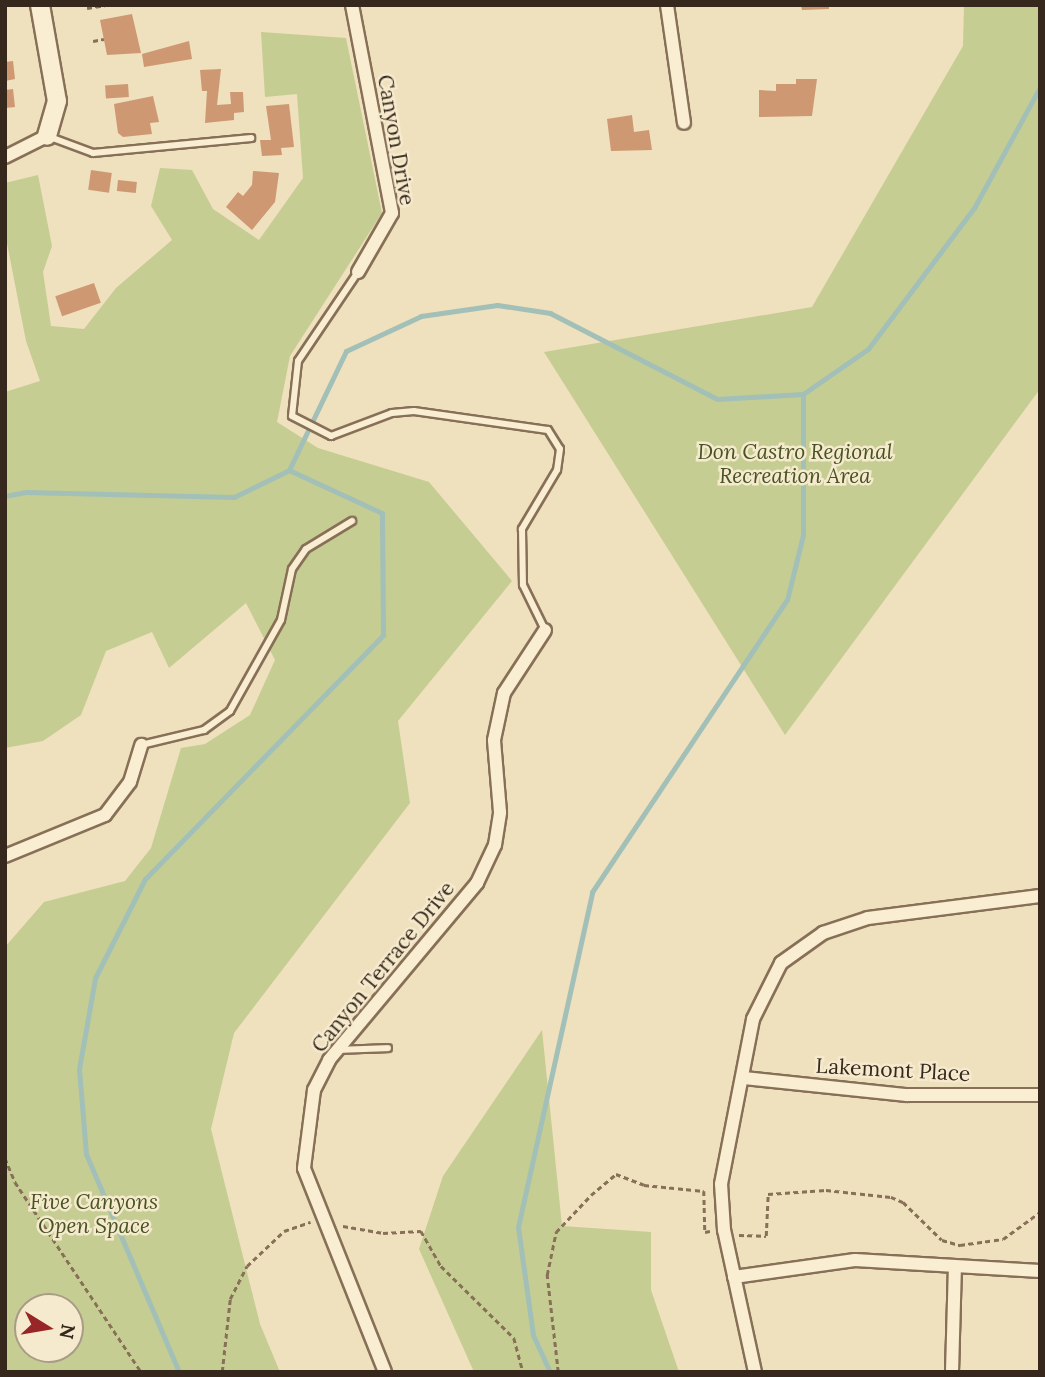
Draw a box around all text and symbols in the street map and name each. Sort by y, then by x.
street label: Canyon Drive [372,73,420,207]
park label: Don Castro Regional Recreation Area [697,439,893,489]
street label: Canyon Terrace Drive [306,876,460,1058]
street label: Lakemont Place [815,1053,971,1087]
park label: Five Canyons Open Space [30,1189,158,1239]
north arrow [14,1293,84,1363]
text: N [54,1322,81,1341]

